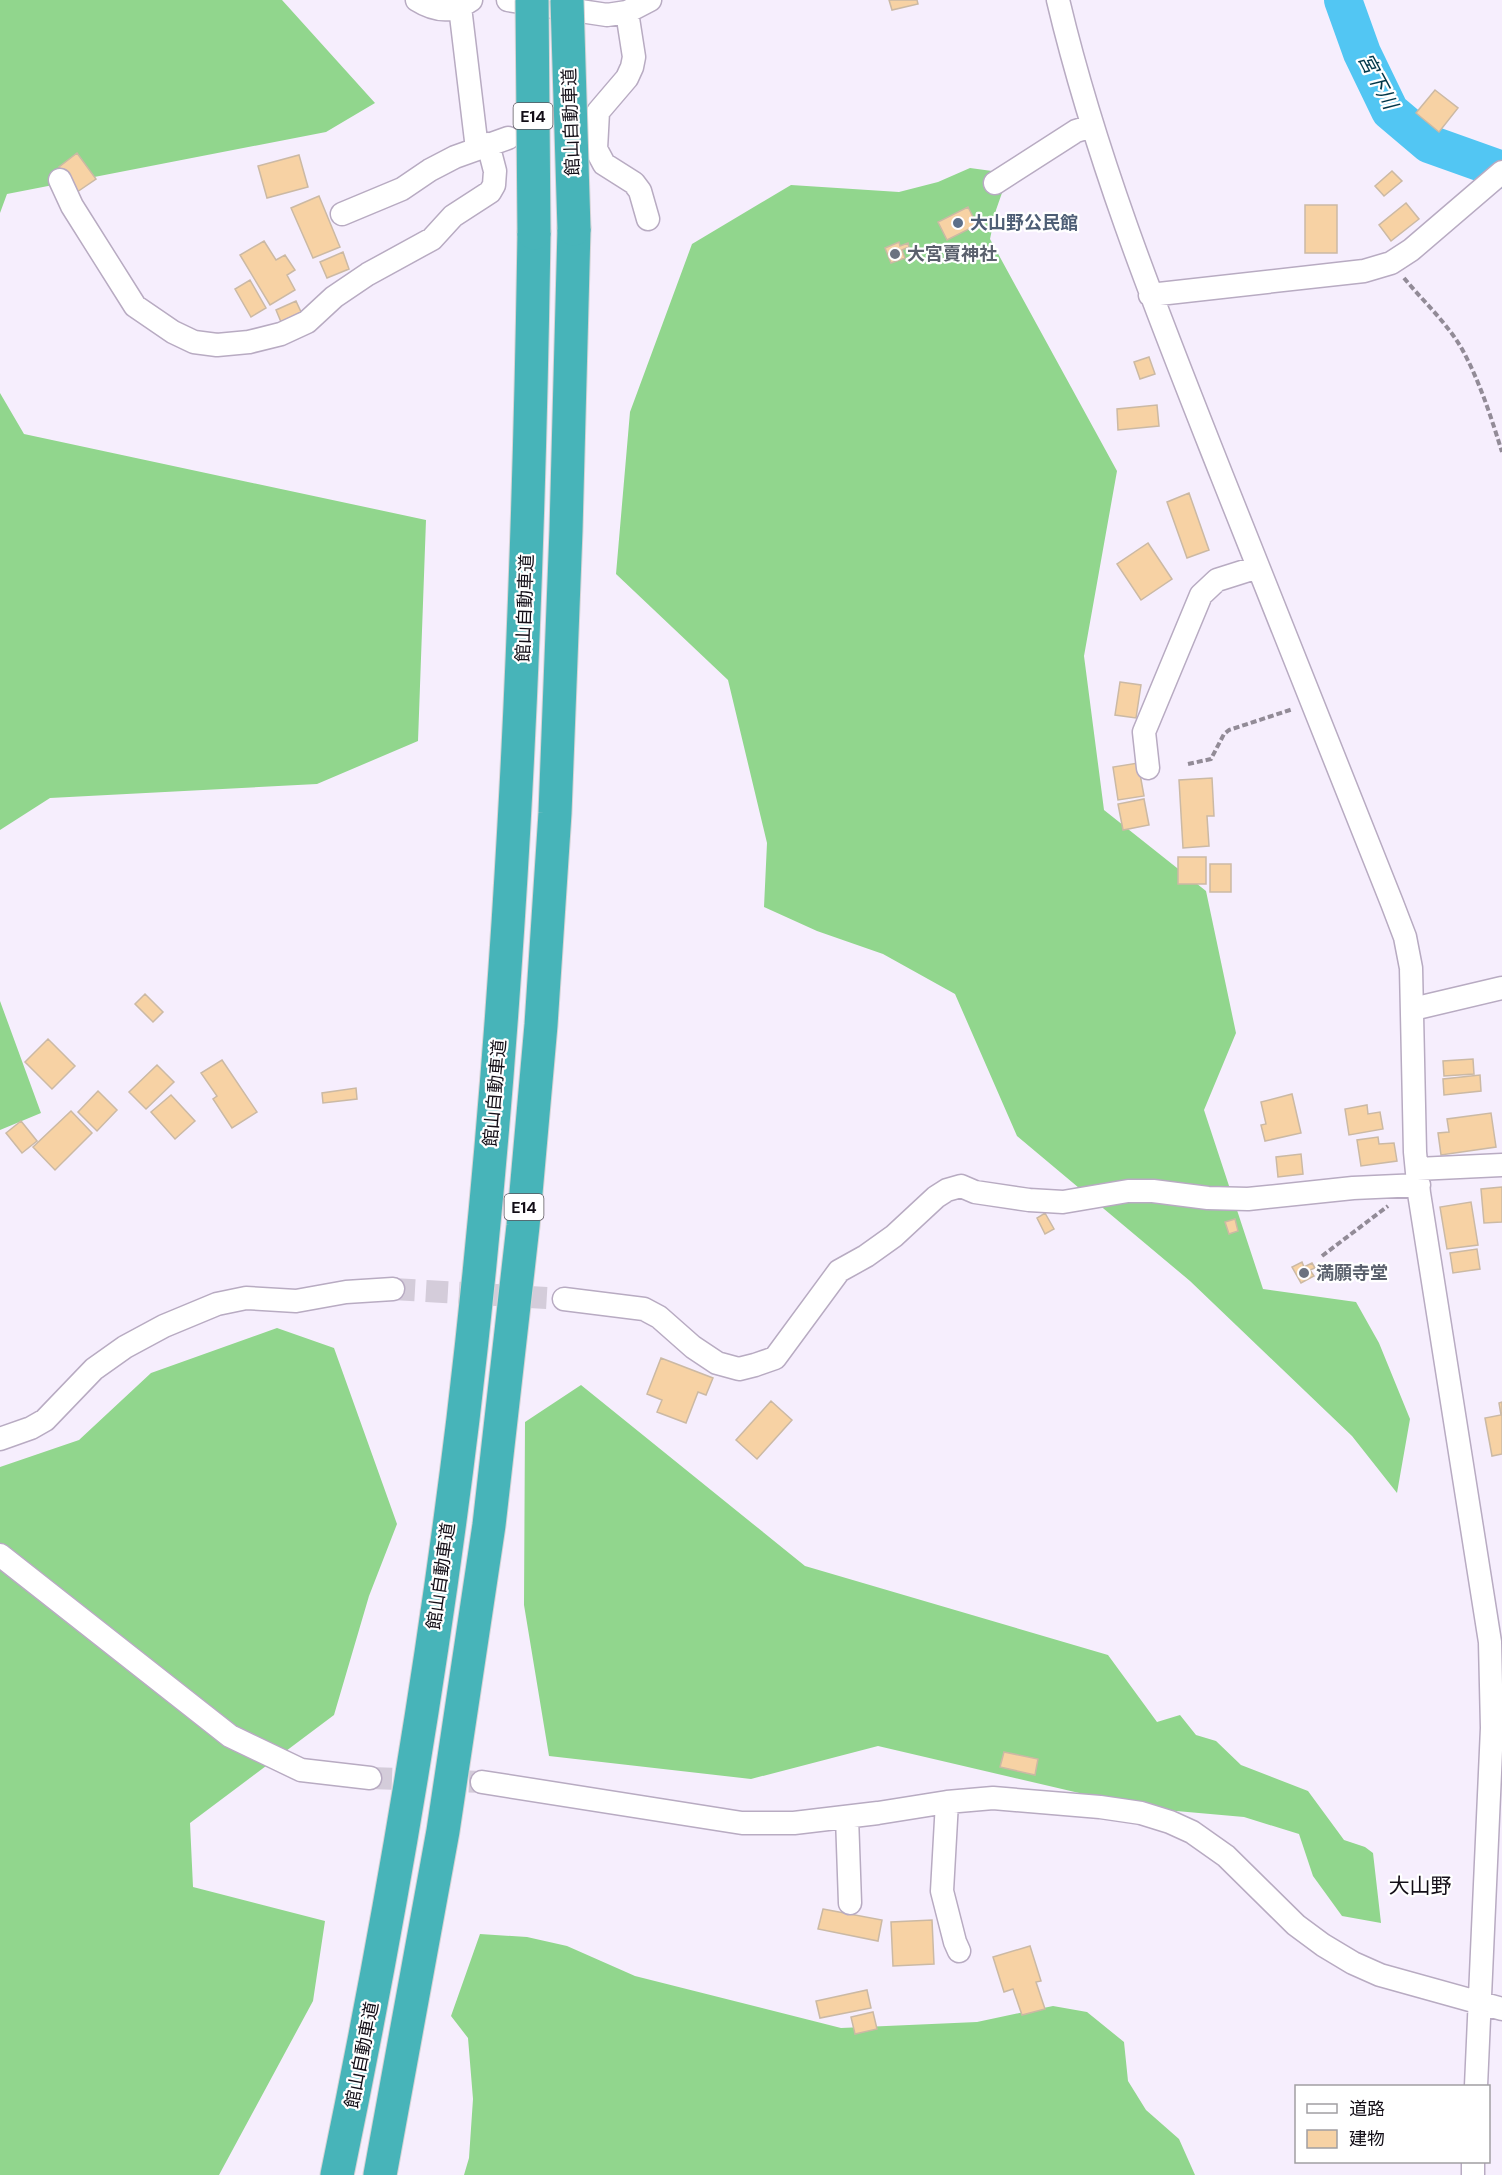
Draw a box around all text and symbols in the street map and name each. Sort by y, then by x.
water label: 宮下川 [1352,48,1405,115]
street label: 館山自動車道 [557,68,585,176]
road number: E14 [514,103,552,129]
place label: 大山野公民館 [970,211,1078,235]
marker: 大山野公民館 [951,216,965,230]
place label: 大宮賣神社 [907,242,997,266]
marker: 大宮賣神社 [888,247,902,261]
street label: 館山自動車道 [511,554,539,662]
street label: 館山自動車道 [478,1038,512,1148]
road number: E14 [504,1194,544,1220]
place label: 満願寺堂 [1316,1261,1388,1285]
marker: 満願寺堂 [1297,1266,1311,1280]
street label: 館山自動車道 [422,1521,460,1631]
district label: 大山野 [1389,1872,1452,1900]
street label: 館山自動車道 [340,2000,384,2110]
legend [1295,2085,1490,2163]
text: 道路 [1349,2097,1385,2121]
text: 建物 [1349,2127,1385,2151]

